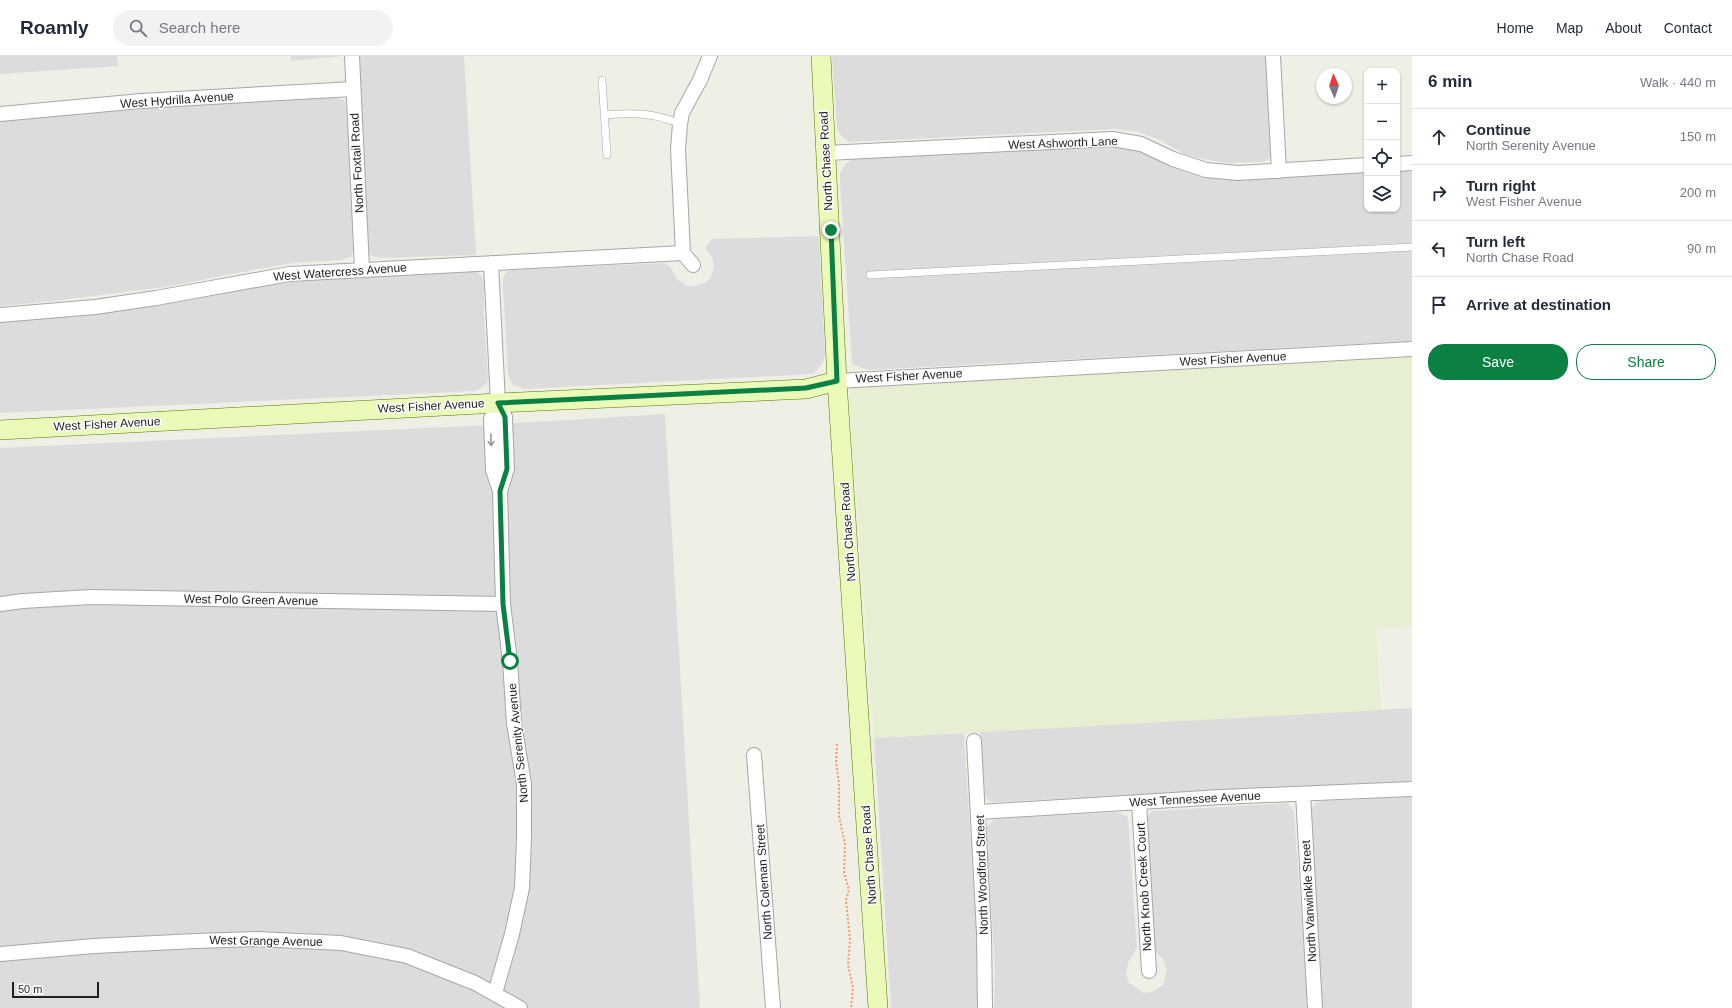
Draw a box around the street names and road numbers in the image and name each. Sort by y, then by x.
street label: West Hydrilla Avenue [120,89,234,111]
street label: North Chase Road [816,111,836,211]
street label: North Foxtail Road [347,113,367,213]
street label: West Ashworth Lane [1008,134,1118,152]
street label: West Watercress Avenue [273,260,408,284]
street label: West Fisher Avenue [1179,349,1287,369]
street label: West Fisher Avenue [855,366,963,386]
street label: West Fisher Avenue [377,396,485,416]
street label: West Fisher Avenue [53,414,161,434]
street label: North Chase Road [838,482,858,582]
street label: West Polo Green Avenue [184,592,319,608]
street label: North Serenity Avenue [505,682,531,803]
street label: West Tennessee Avenue [1129,789,1261,809]
street label: North Chase Road [859,805,879,905]
street label: North Woodford Street [973,814,991,935]
street label: North Knob Creek Court [1134,822,1154,952]
street label: North Coleman Street [753,823,775,940]
street label: North Vanwinkle Street [1299,839,1319,962]
street label: West Grange Avenue [209,933,323,949]

